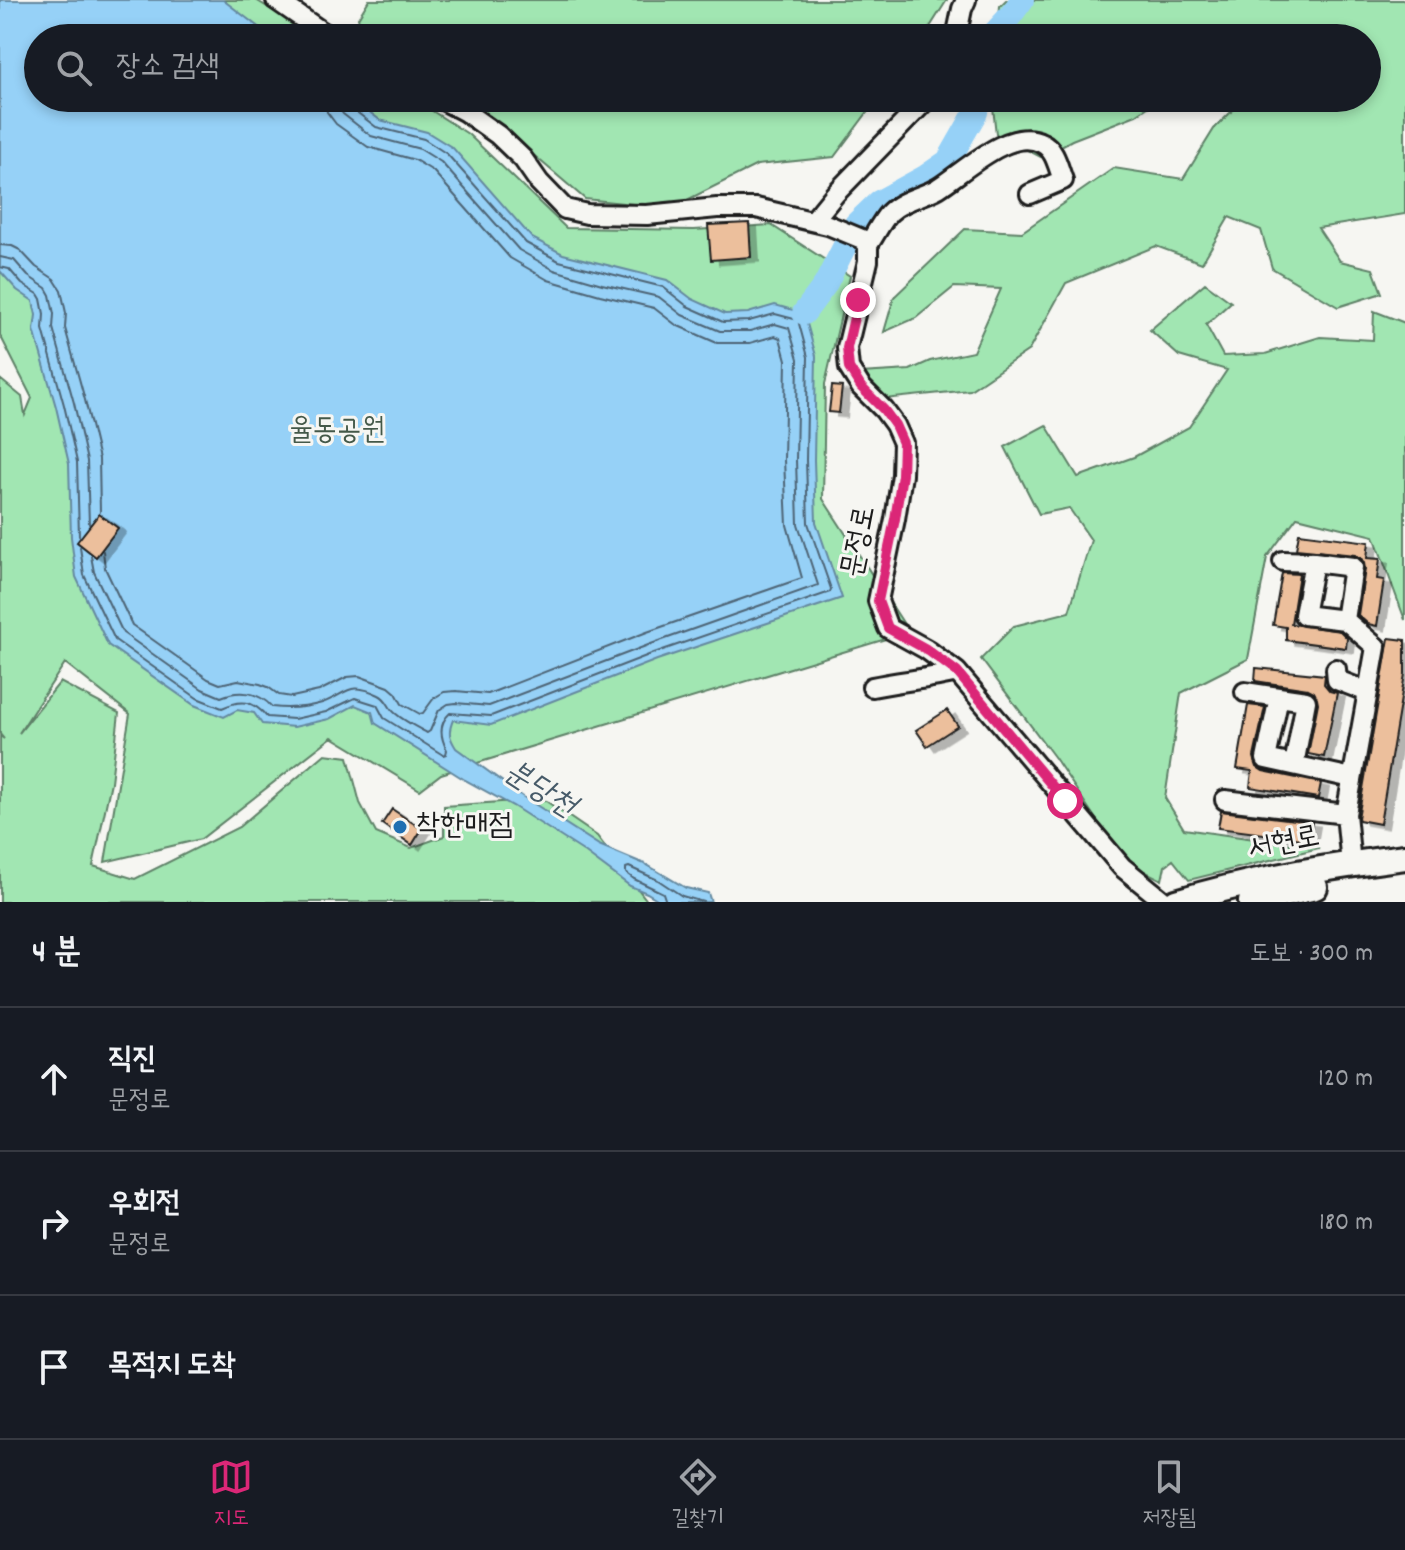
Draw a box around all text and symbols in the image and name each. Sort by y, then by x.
search box [24,24,1381,112]
icon: search [52,46,96,90]
text: 장소 검색 [116,47,219,90]
route end [840,282,876,318]
park label: 율동공원 [289,411,385,454]
street label: 문정로 [833,502,889,582]
water label: 분당천 [494,751,587,833]
route start [1047,783,1083,819]
place label: 착한매점 [416,806,513,849]
street label: 서현로 [1244,817,1324,873]
marker: 착한매점 [391,818,409,836]
text: 4 분 [32,930,81,979]
text: 도보 · 300 m [1250,936,1373,973]
text: 직진 [108,1040,156,1083]
icon: ahead [32,1057,76,1101]
text: 120 m [1318,1061,1373,1098]
text: 문정로 [108,1083,171,1120]
text: 우회전 [108,1184,180,1227]
icon: right [32,1201,76,1245]
text: 180 m [1319,1205,1373,1242]
text: 문정로 [108,1227,171,1264]
icon: arrive [32,1345,76,1389]
text: 목적지 도착 [108,1346,236,1389]
tab: 지도 [209,1455,253,1535]
tab: 길찾기 [671,1455,724,1535]
tab: 저장됨 [1143,1455,1196,1535]

